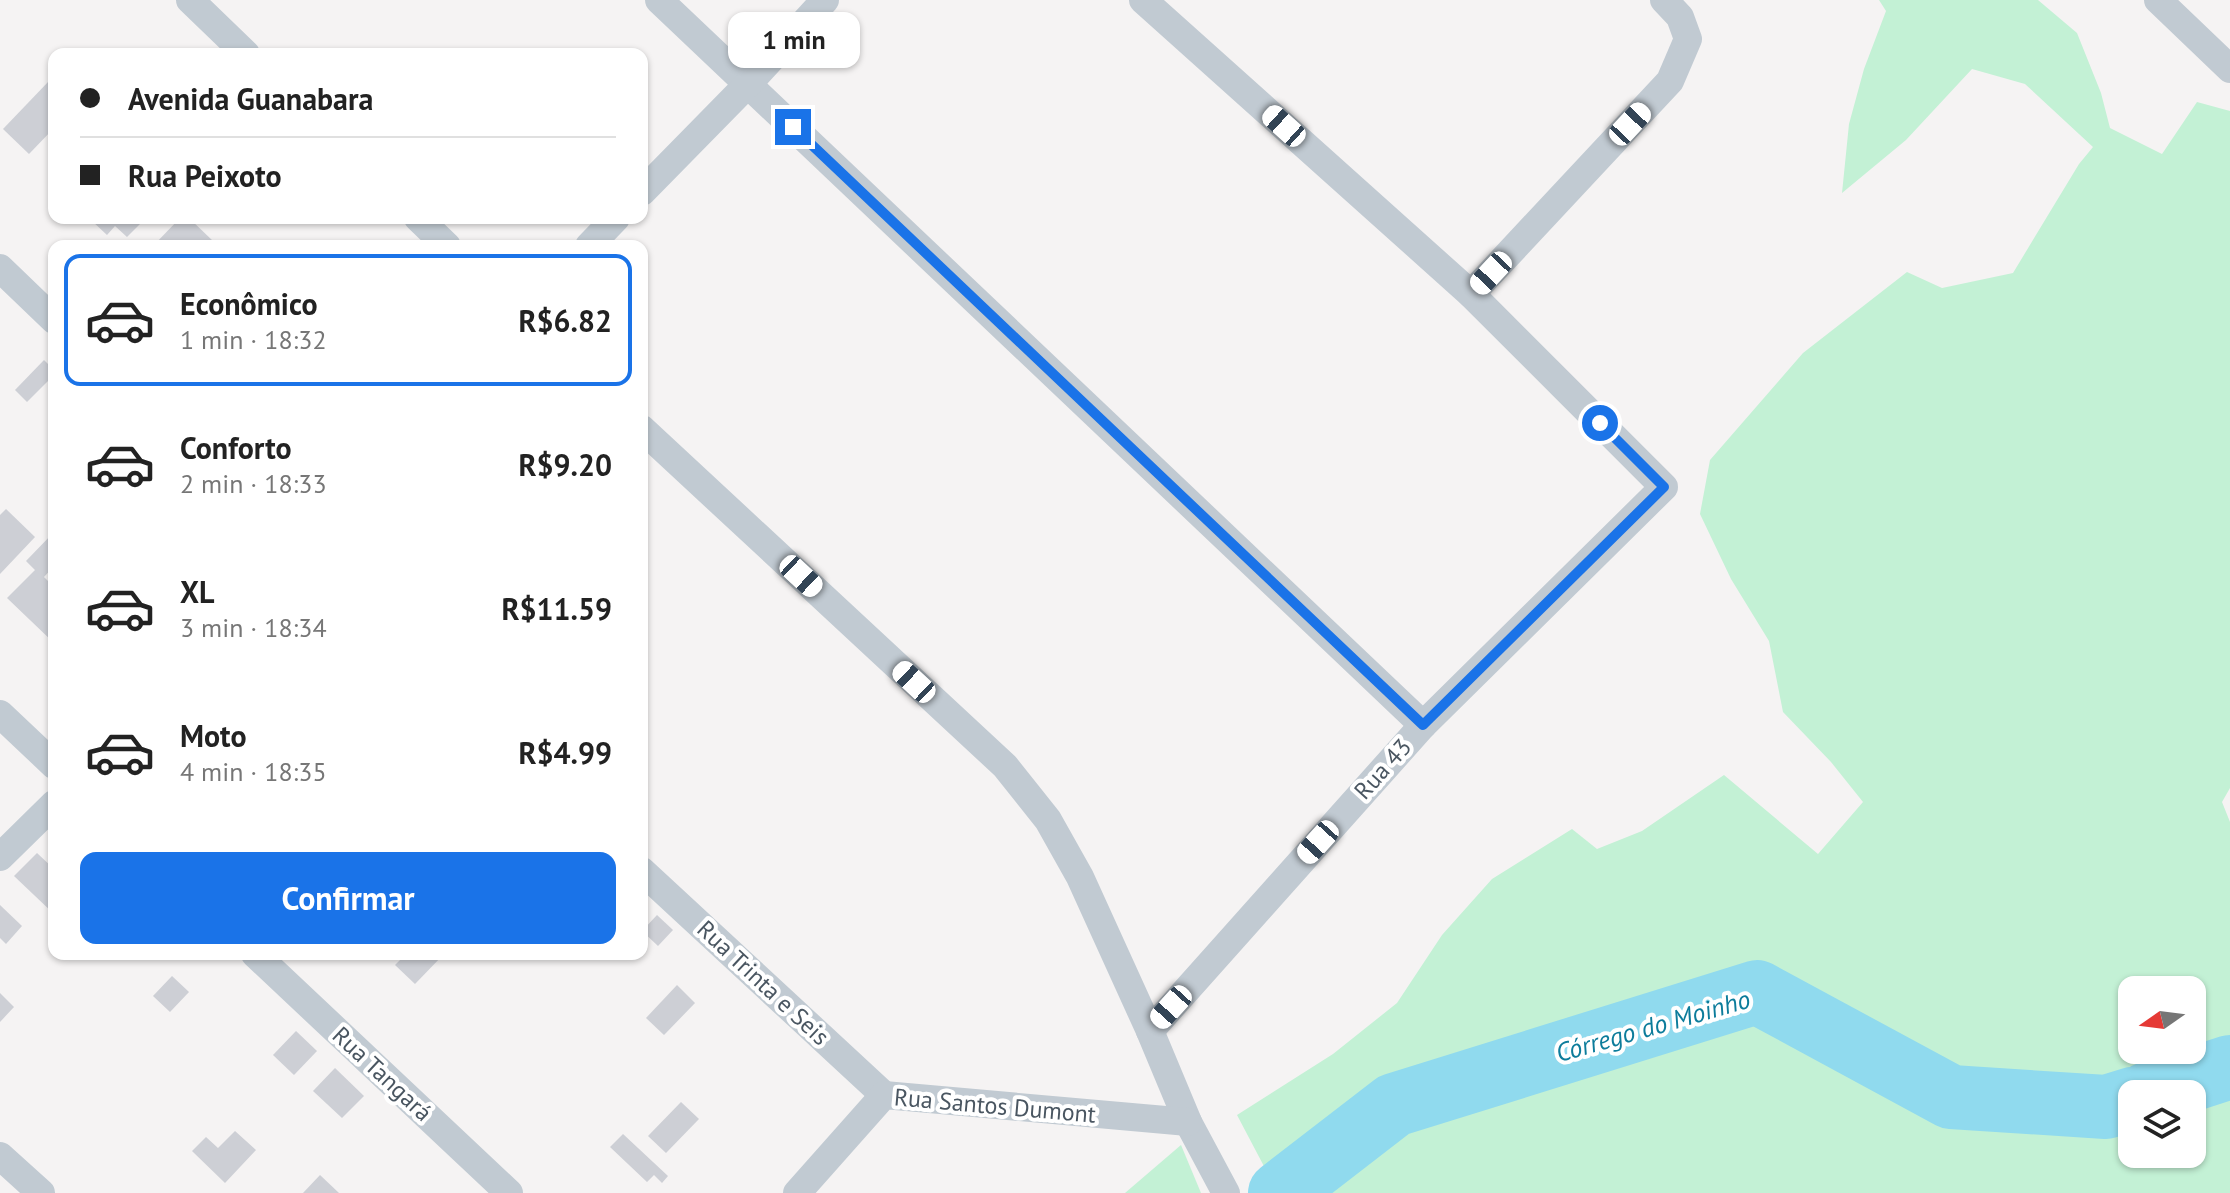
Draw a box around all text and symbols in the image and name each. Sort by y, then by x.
callout: 1 min [727,11,859,67]
text: 1 min [762,23,826,56]
text: Avenida Guanabara [128,79,373,118]
car [1605,98,1655,150]
car [1258,101,1310,151]
route end [775,109,811,145]
text: Rua Peixoto [128,156,282,195]
car [1466,247,1516,299]
icon: car [84,284,156,356]
text: Econômico [180,284,318,323]
text: R$6.82 [519,301,612,340]
text: 1 min · 18:32 [180,323,327,356]
route start [1582,405,1618,441]
icon: car [84,428,156,500]
text: Conforto [180,428,292,467]
text: R$9.20 [519,445,612,484]
text: 2 min · 18:33 [180,467,327,500]
car [775,551,827,601]
icon: car [84,572,156,644]
text: XL [180,572,214,611]
text: R$11.59 [502,589,612,628]
text: 3 min · 18:34 [180,611,327,644]
car [888,657,940,707]
icon: car [84,716,156,788]
text: Moto [180,716,247,755]
street label: Rua 43 [1347,732,1418,806]
text: R$4.99 [519,733,612,772]
text: 4 min · 18:35 [180,755,327,788]
car [1293,816,1343,868]
button: Confirmar [80,852,616,944]
street label: Rua Trinta e Seis [691,913,836,1052]
north arrow [2118,976,2206,1064]
map controls [2118,976,2206,1168]
car [1146,981,1196,1033]
water label: Córrego do Moinho [1552,982,1754,1069]
street label: Rua Tangará [326,1020,439,1128]
button: layers [2118,1080,2206,1168]
street label: Rua Santos Dumont [893,1081,1097,1130]

